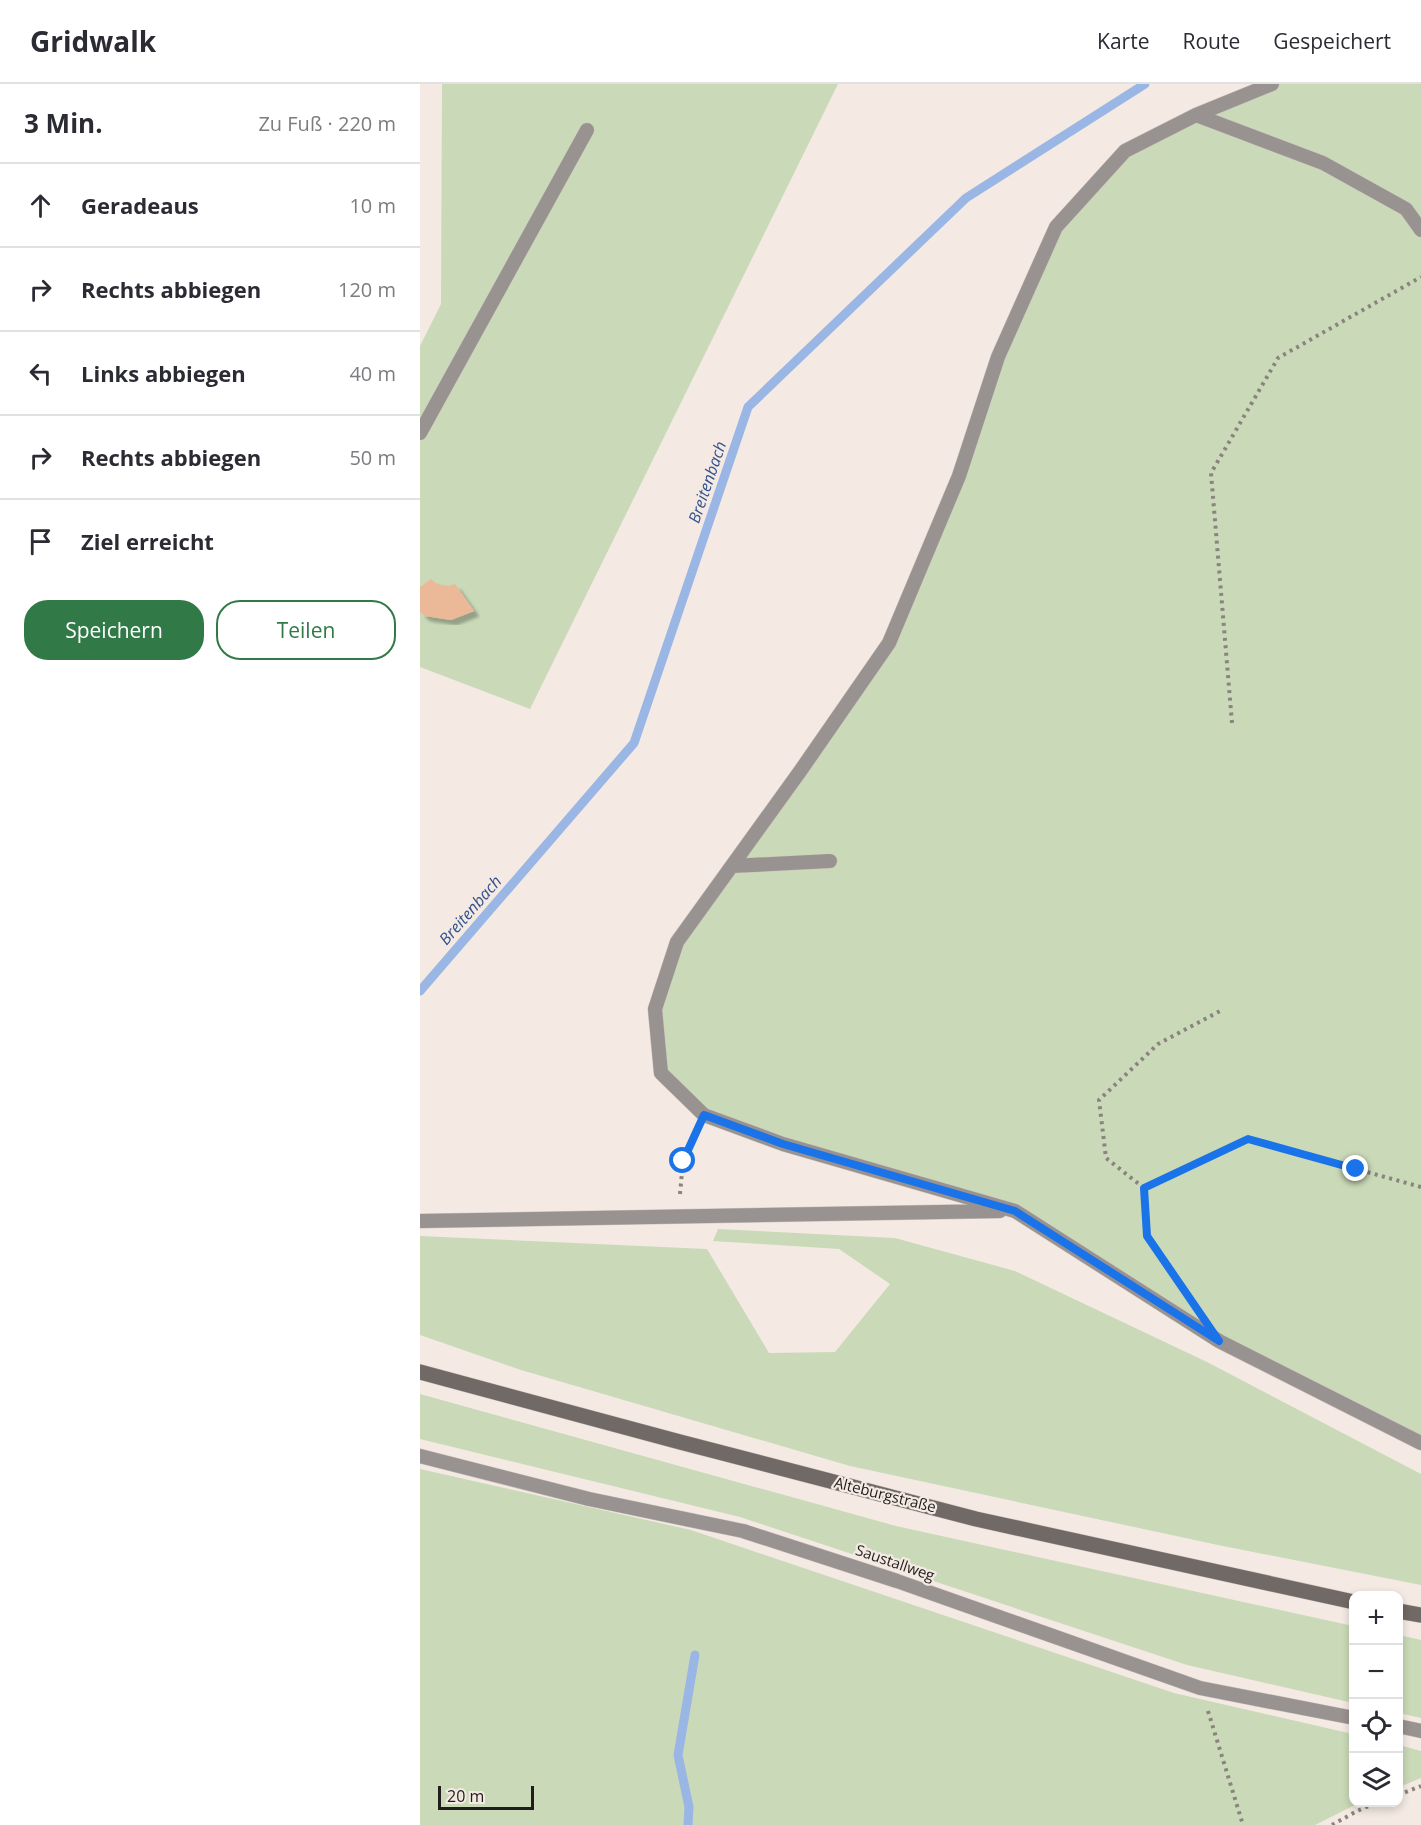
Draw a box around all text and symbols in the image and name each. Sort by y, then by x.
text: Gridwalk [30,22,156,60]
text: Karte [1097,27,1149,55]
text: Route [1182,27,1240,55]
text: Gespeichert [1273,27,1391,55]
text: 3 Min. [24,105,103,141]
text: Zu Fuß · 220 m [258,110,396,137]
icon: ahead [24,189,57,222]
text: Geradeaus [81,190,199,220]
text: 10 m [349,192,396,219]
icon: right [24,273,57,306]
text: Rechts abbiegen [81,274,261,304]
text: 120 m [338,276,396,303]
icon: left [24,357,57,390]
text: Links abbiegen [81,358,246,388]
text: 40 m [349,360,396,387]
water label: Breitenbach [683,438,731,526]
icon: right [24,441,57,474]
text: Rechts abbiegen [81,442,261,472]
text: 50 m [349,444,396,471]
icon: arrive [24,525,57,558]
text: Ziel erreicht [81,526,214,556]
button: Speichern [24,600,204,660]
button: Teilen [216,600,396,660]
water label: Breitenbach [434,871,506,949]
route start [669,1147,695,1173]
route end [1342,1155,1368,1181]
street label: Alteburgstraße [832,1472,938,1516]
street label: Saustallweg [853,1539,938,1585]
map controls [1349,1591,1403,1807]
button: + [1349,1591,1403,1645]
button: − [1349,1645,1403,1699]
button: locate [1349,1699,1403,1753]
button: layers [1349,1753,1403,1807]
scale bar [438,1783,534,1810]
text: 20 m [447,1785,484,1807]

